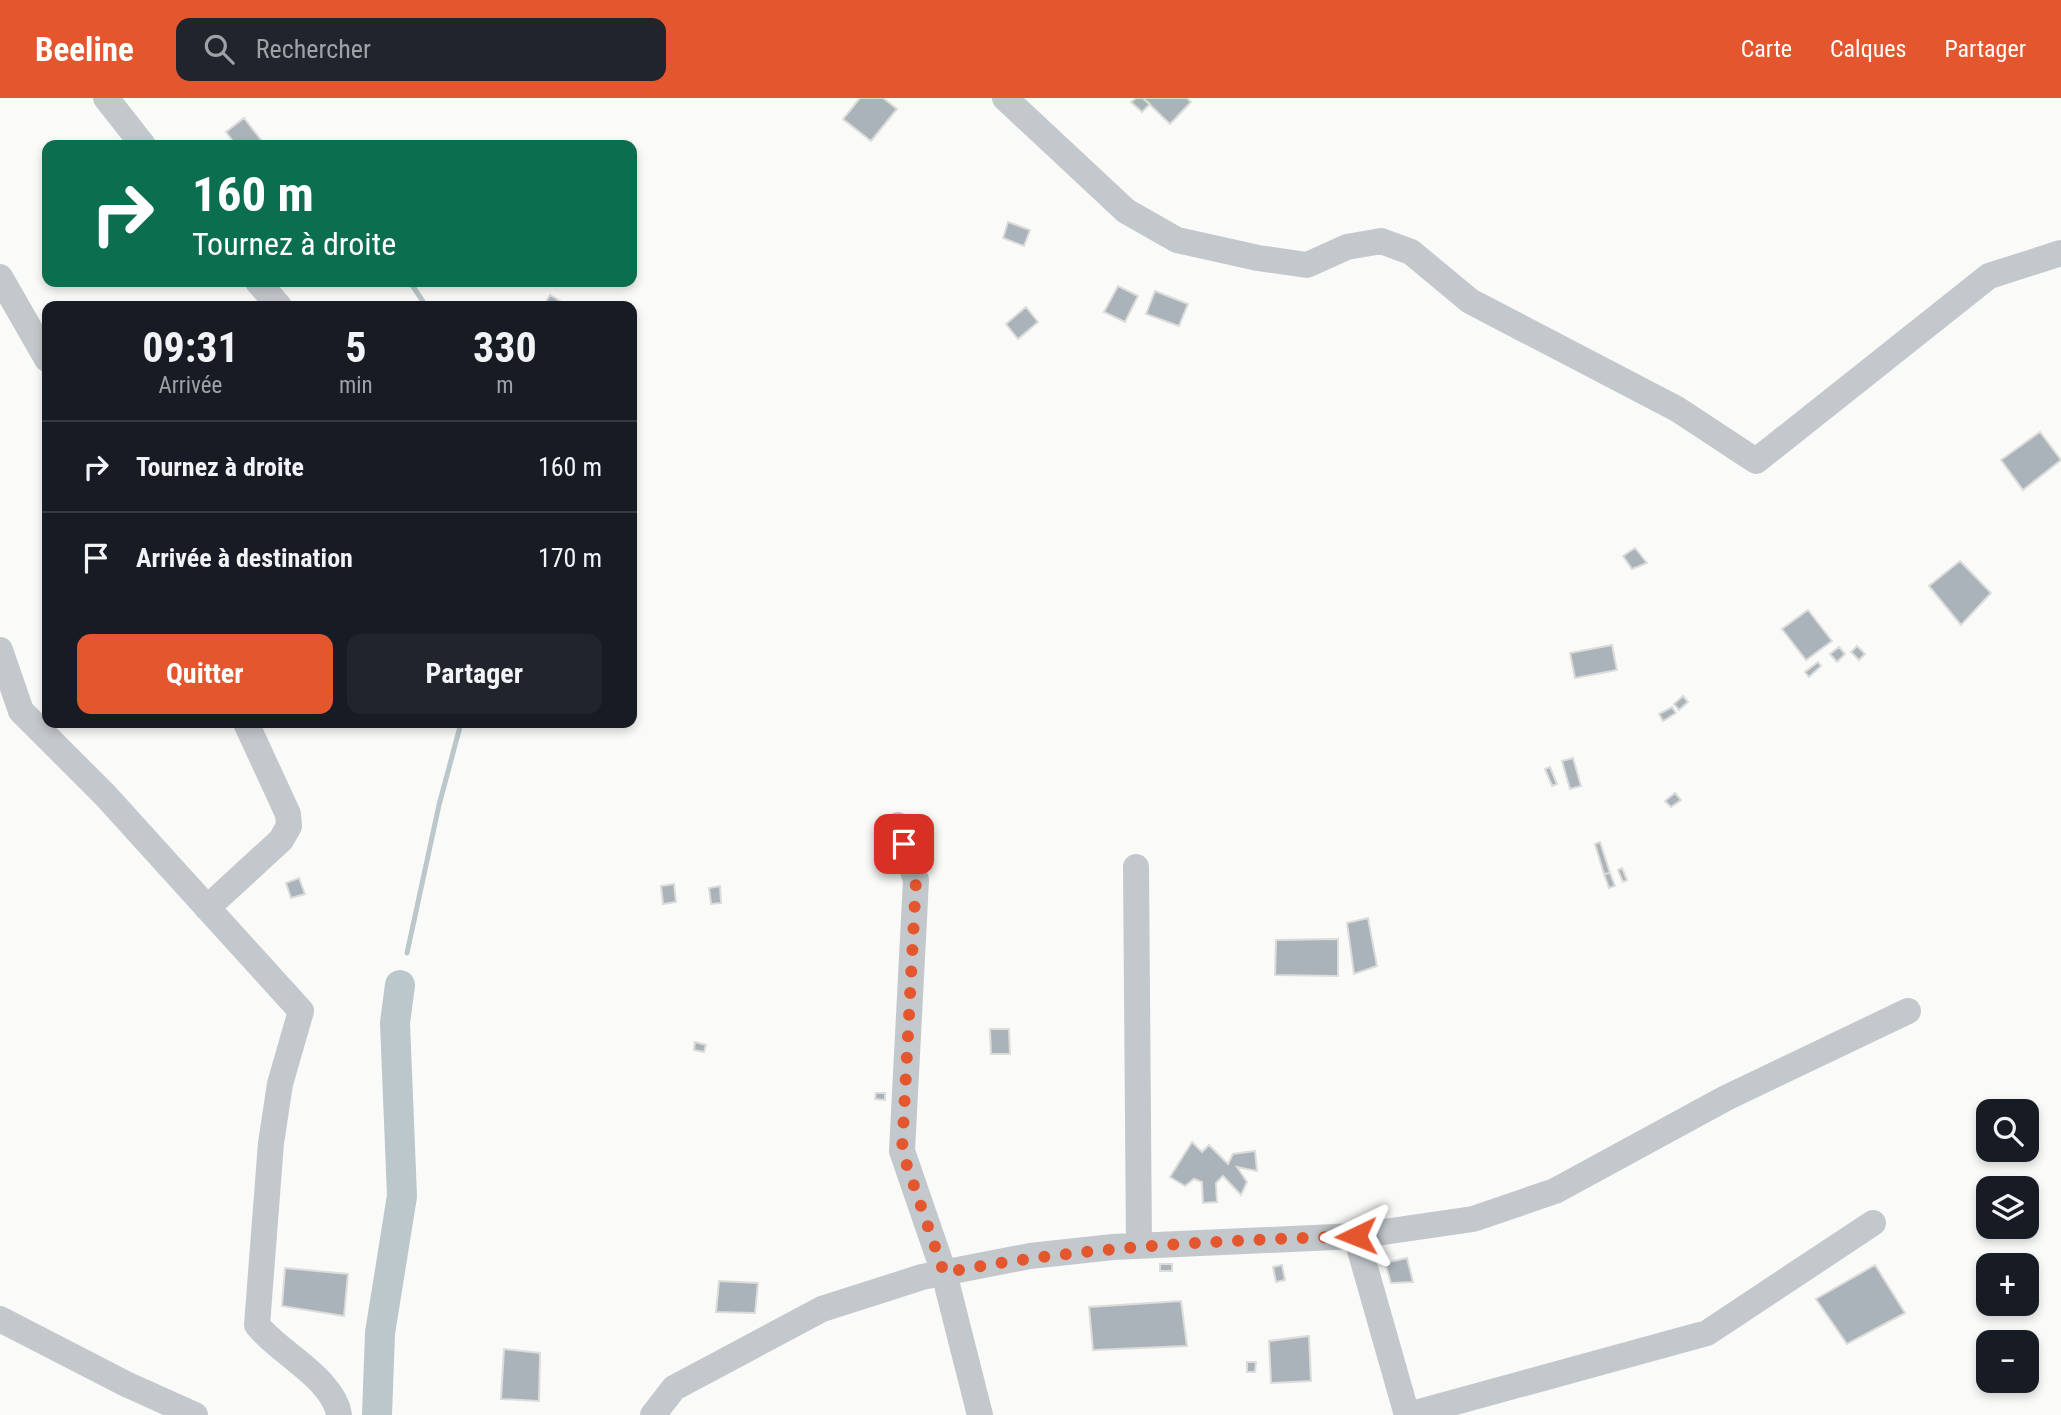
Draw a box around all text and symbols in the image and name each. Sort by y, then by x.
search box [176,18,666,81]
text: Beeline [35,30,134,69]
icon: search [200,30,238,68]
text: Rechercher [256,34,371,64]
text: Carte [1741,35,1792,63]
text: Calques [1830,35,1906,63]
text: Partager [1944,35,2026,63]
text: 160 m [192,166,314,223]
icon: right [77,168,168,259]
text: Tournez à droite [192,225,396,263]
text: 09:31 [142,323,239,372]
text: 5 [345,323,366,372]
text: 330 [473,323,537,372]
text: Arrivée [159,372,222,399]
text: min [339,372,373,399]
text: m [496,372,513,399]
icon: right [77,448,115,486]
text: Tournez à droite [136,452,304,482]
text: 160 m [538,452,602,482]
icon: arrive [77,539,115,577]
text: Arrivée à destination [136,543,353,573]
text: 170 m [538,543,602,573]
button: Quitter [77,634,333,714]
button: Partager [347,634,602,714]
pin [874,814,934,874]
icon: arrive [885,825,923,863]
map controls [1976,1099,2039,1393]
button: search [1976,1099,2039,1162]
button: layers [1976,1176,2039,1239]
position arrow [1319,1199,1393,1273]
button: + [1976,1253,2039,1316]
button: − [1976,1330,2039,1393]

